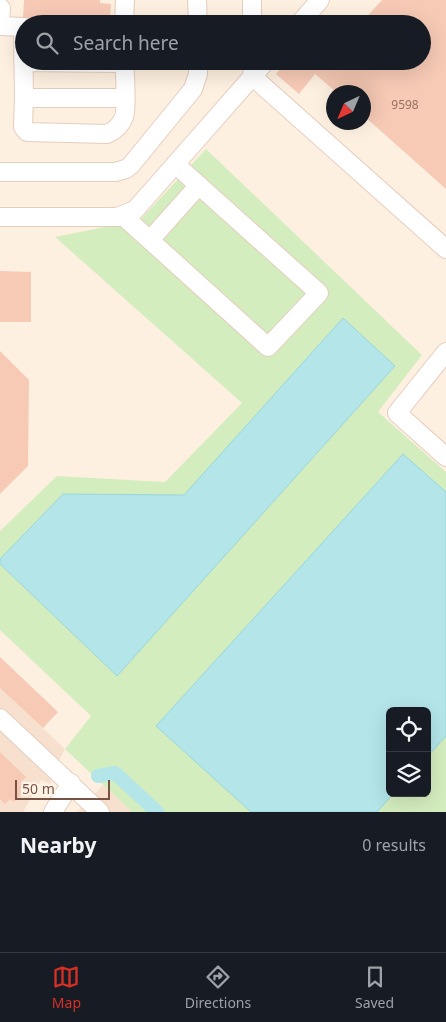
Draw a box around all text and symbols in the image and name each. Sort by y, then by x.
search box [15,15,431,70]
icon: search [33,29,61,57]
text: Search here [73,30,179,56]
north arrow [326,85,371,130]
house number: 9598 [391,96,419,113]
map controls [386,707,431,797]
button: locate [386,707,431,752]
button: layers [386,752,431,797]
scale bar [15,777,110,800]
text: 50 m [22,779,55,798]
text: Nearby [20,831,96,859]
text: 0 results [362,834,426,856]
tab: Map [52,963,81,1012]
tab: Directions [185,963,251,1012]
tab: Saved [355,963,394,1012]

